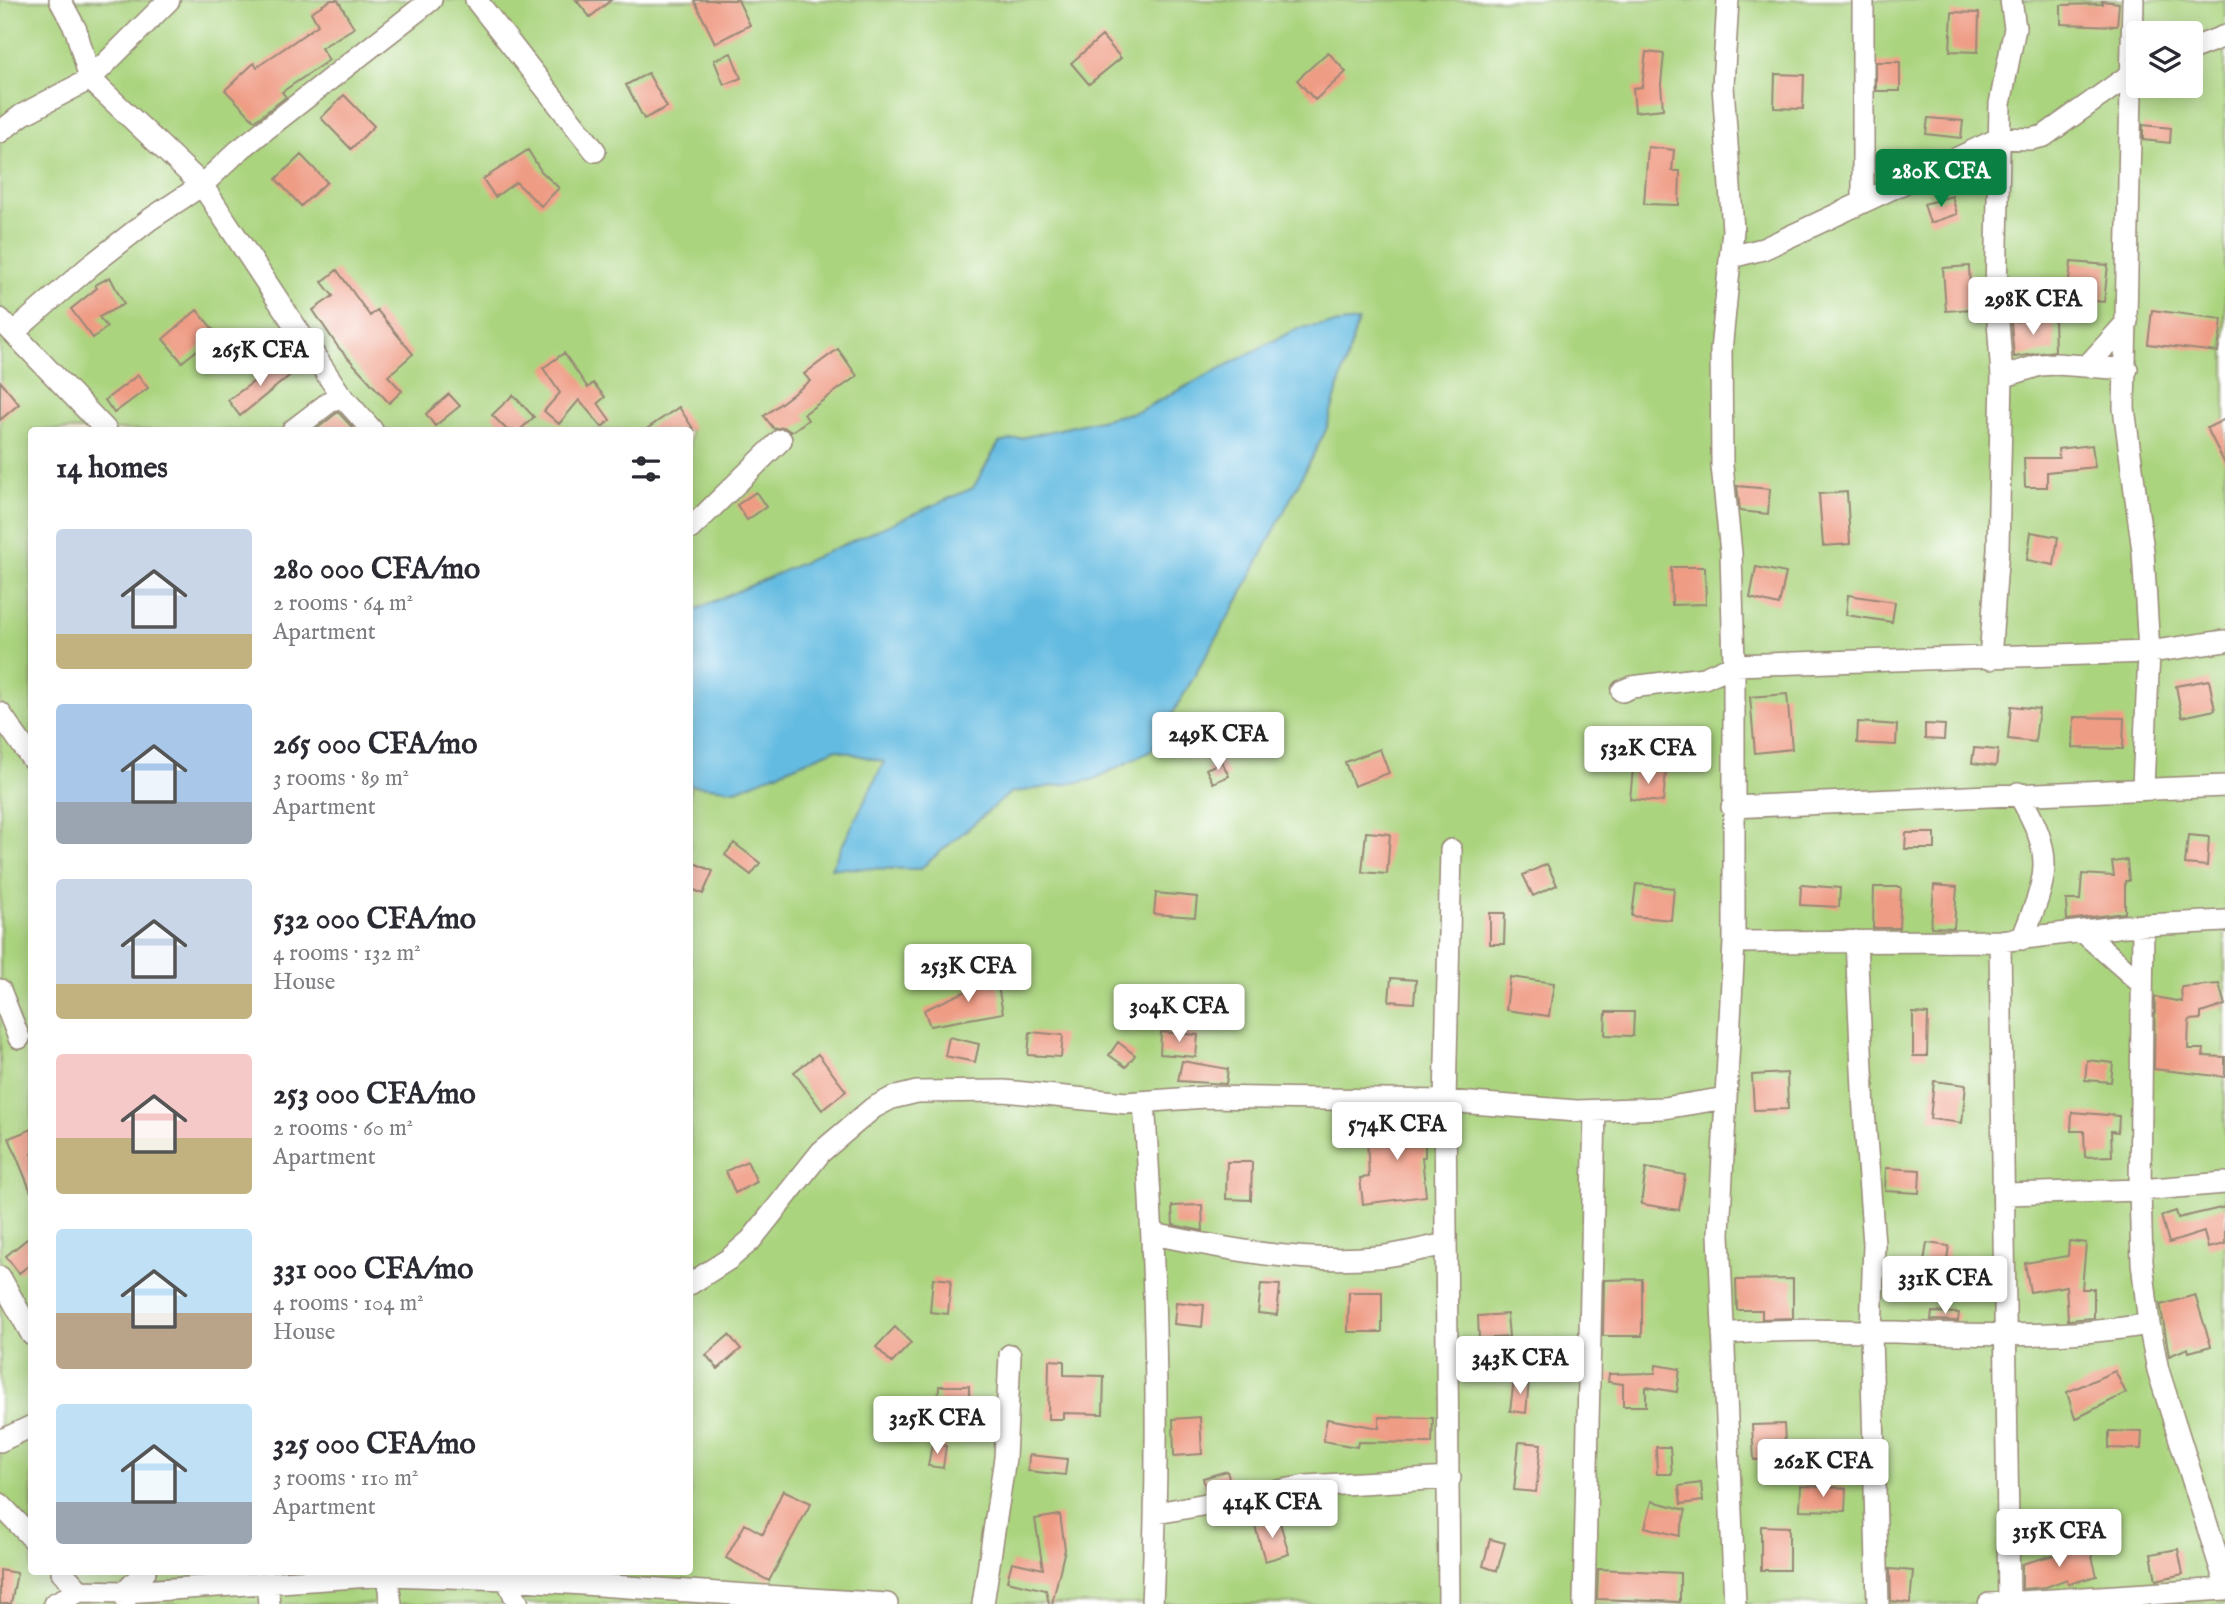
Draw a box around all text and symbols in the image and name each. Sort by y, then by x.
map controls [2126,21,2203,98]
button: layers [2126,21,2203,98]
pin: 280K CFA [1869,150,2013,209]
text: 280K CFA [1892,157,1990,186]
pin: 298K CFA [1961,278,2105,337]
text: 298K CFA [1984,285,2082,314]
pin: 265K CFA [188,328,332,388]
text: 265K CFA [212,336,308,365]
text: 14 homes [56,450,168,488]
icon: filters [627,450,665,488]
text: 280 000 CFA/mo [273,551,480,589]
icon: home [112,557,196,641]
text: 2 rooms · 64 m² [273,589,413,618]
text: Apartment [273,618,376,647]
pin: 249K CFA [1146,712,1290,772]
text: 249K CFA [1168,720,1268,749]
text: 265 000 CFA/mo [273,726,477,764]
pin: 532K CFA [1576,726,1720,786]
icon: home [112,732,196,816]
text: 532K CFA [1600,734,1696,763]
text: 3 rooms · 89 m² [273,764,409,793]
text: Apartment [273,793,376,822]
text: 532 000 CFA/mo [273,901,476,939]
icon: home [112,907,196,991]
text: 4 rooms · 132 m² [273,939,421,968]
pin: 253K CFA [896,944,1040,1004]
text: 253K CFA [920,952,1016,981]
text: House [273,968,335,997]
pin: 304K CFA [1107,984,1251,1044]
text: 304K CFA [1130,992,1228,1021]
text: 253 000 CFA/mo [273,1076,476,1114]
icon: home [112,1082,196,1166]
pin: 574K CFA [1325,1102,1469,1162]
text: 574K CFA [1348,1110,1446,1139]
text: 2 rooms · 60 m² [273,1114,413,1143]
text: Apartment [273,1143,376,1172]
text: 331 000 CFA/mo [273,1251,473,1289]
pin: 331K CFA [1873,1256,2017,1316]
icon: home [112,1257,196,1341]
text: 331K CFA [1898,1264,1992,1293]
text: 4 rooms · 104 m² [273,1289,424,1318]
text: House [273,1318,335,1347]
pin: 343K CFA [1448,1336,1592,1396]
text: 343K CFA [1472,1344,1568,1373]
pin: 325K CFA [865,1396,1009,1456]
text: 325K CFA [889,1404,985,1433]
text: 325 000 CFA/mo [273,1426,476,1464]
icon: home [112,1432,196,1516]
pin: 262K CFA [1751,1440,1895,1499]
text: 262K CFA [1774,1447,1872,1476]
text: 3 rooms · 110 m² [273,1464,418,1493]
pin: 414K CFA [1200,1480,1344,1540]
text: 414K CFA [1223,1488,1321,1517]
text: Apartment [273,1493,376,1522]
pin: 315K CFA [1987,1510,2131,1569]
text: 315K CFA [2012,1517,2106,1546]

